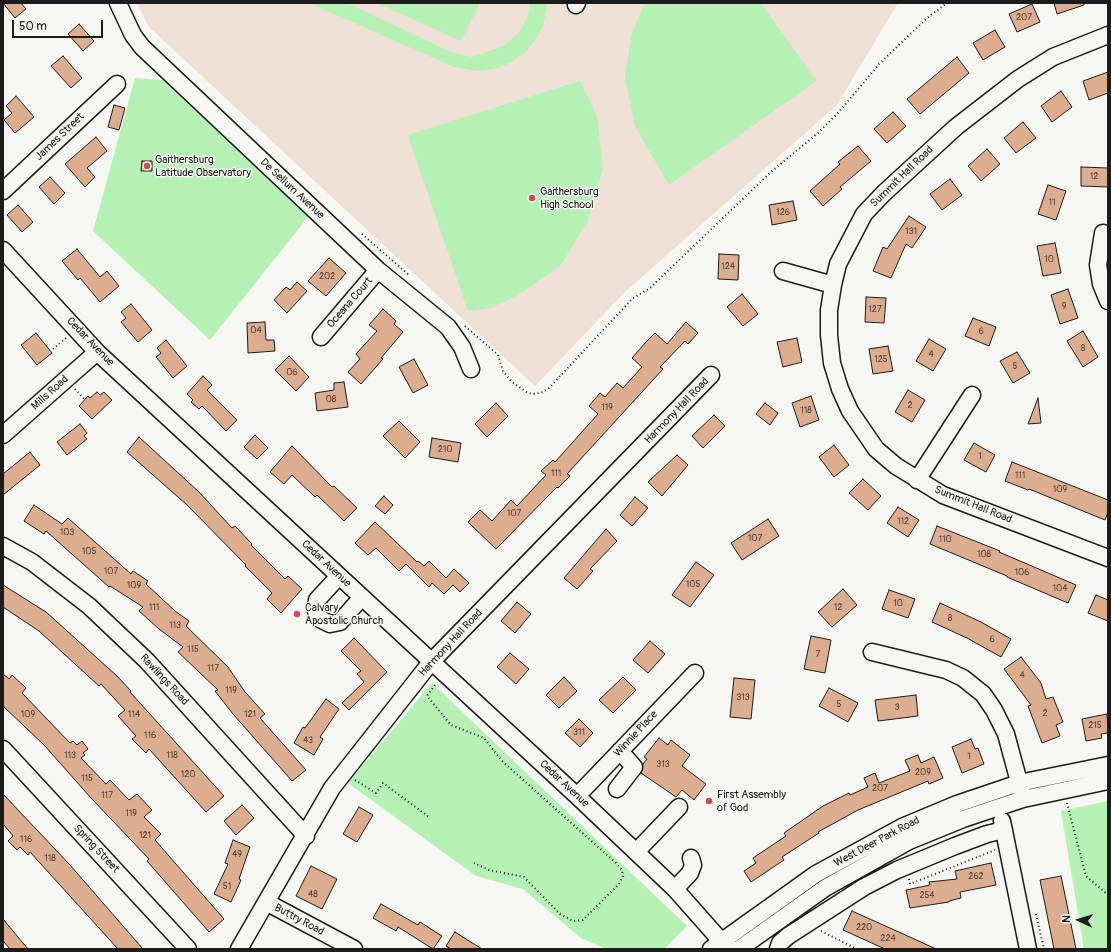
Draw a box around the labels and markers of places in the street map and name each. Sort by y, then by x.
place label: Gaithersburg Latitude Observatory [155,153,251,179]
marker: Gaithersburg Latitude Observatory [142,161,152,171]
place label: Gaithersburg High School [540,185,599,211]
marker: Gaithersburg High School [527,193,537,203]
place label: Calvary Apostolic Church [305,601,383,627]
marker: Calvary Apostolic Church [292,609,302,619]
place label: First Assembly of God [717,788,786,814]
marker: First Assembly of God [704,796,714,806]

